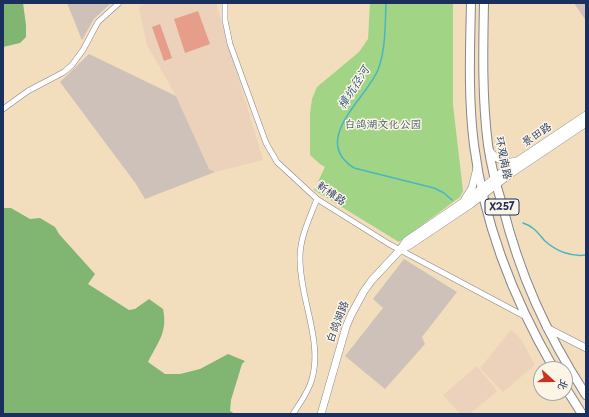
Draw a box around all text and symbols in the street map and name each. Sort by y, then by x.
water label: 樟坑径河 [335,64,373,112]
park label: 白鸽湖文化公园 [345,118,421,132]
street label: 景田路 [520,120,554,150]
street label: 环观南路 [492,135,514,181]
street label: 新樟路 [314,179,348,209]
road number: X257 [485,199,519,215]
street label: 白鸽湖路 [324,299,352,345]
north arrow [533,361,573,401]
text: 北 [554,377,574,393]

